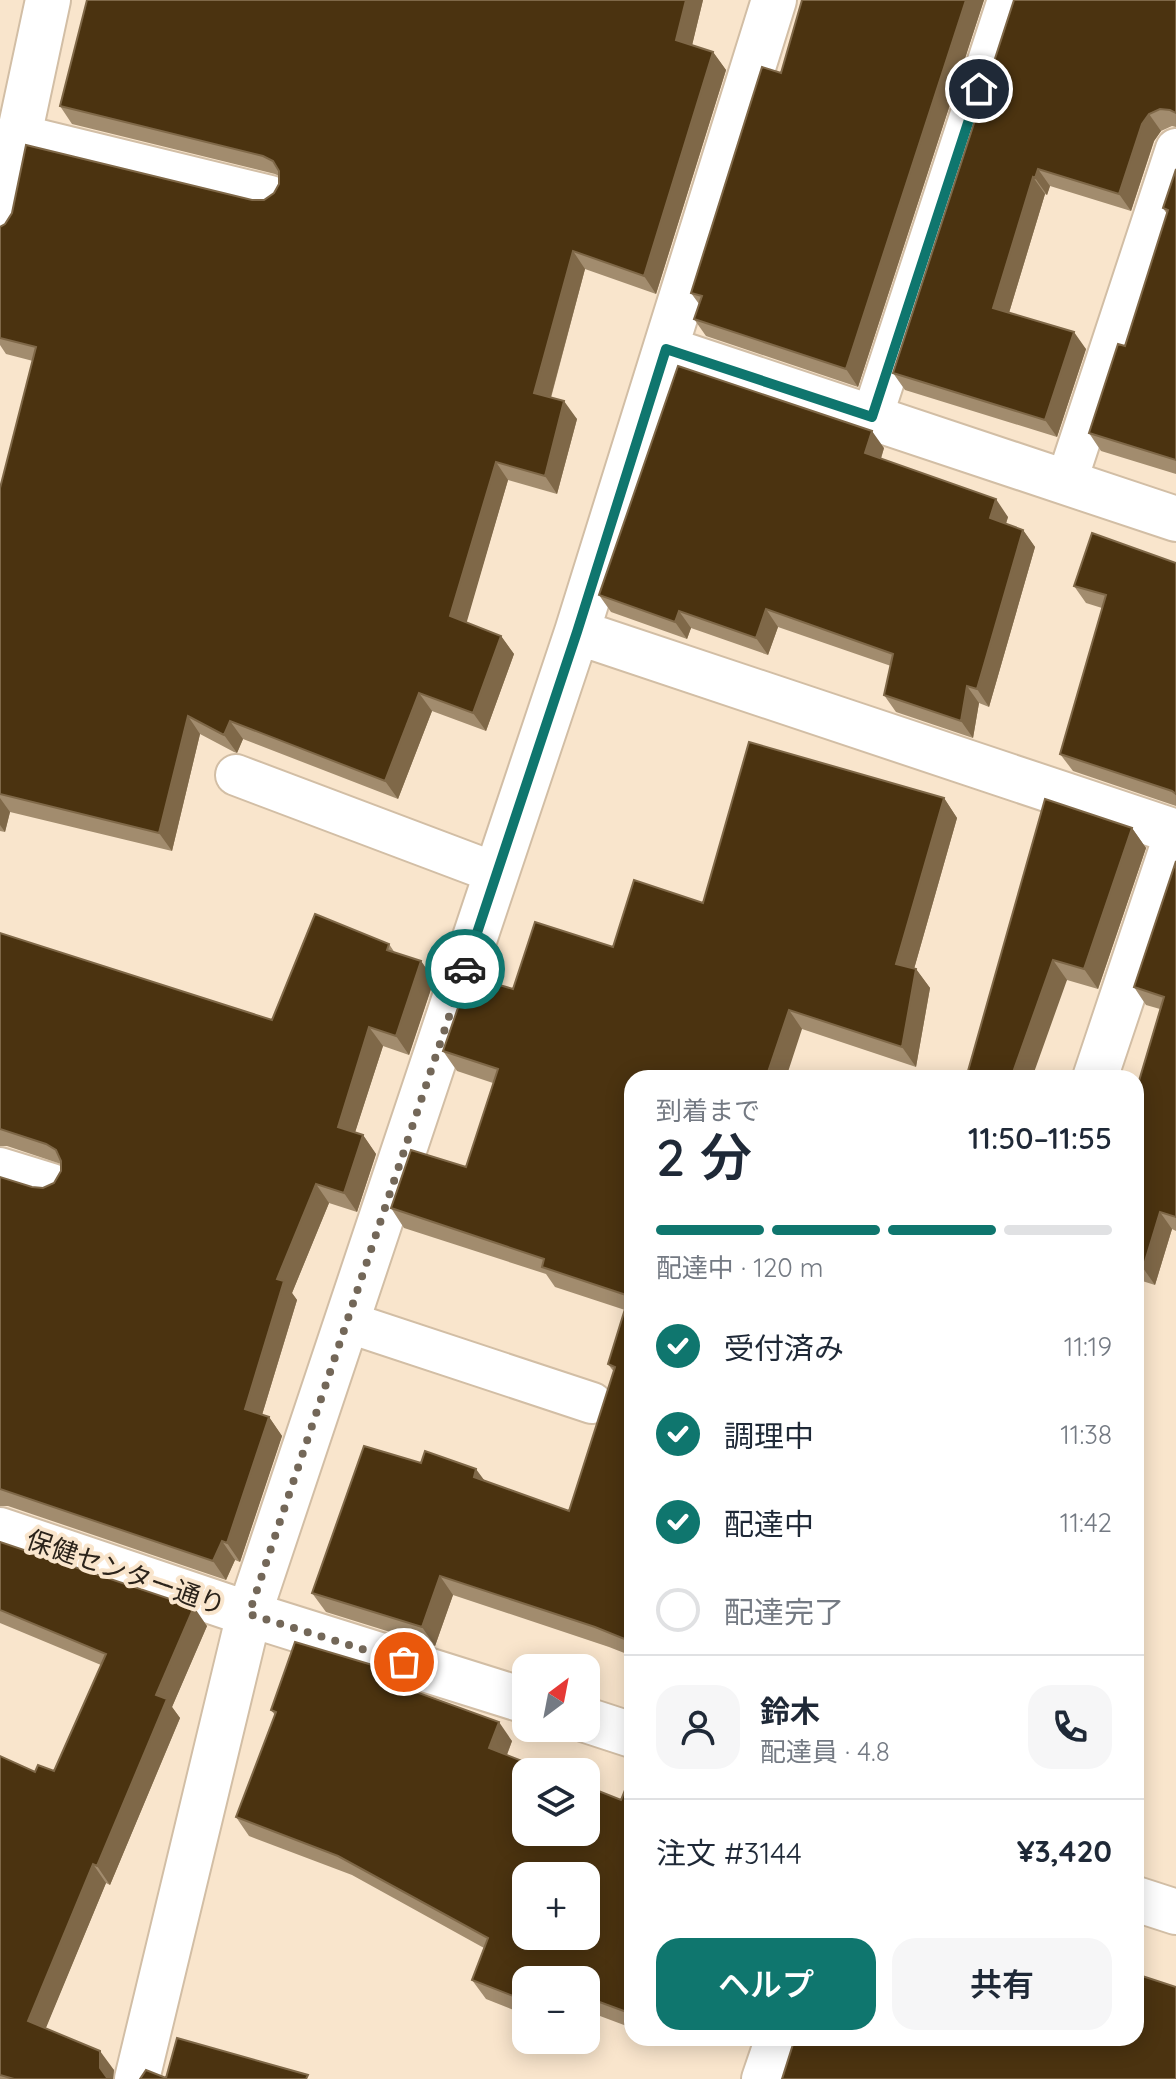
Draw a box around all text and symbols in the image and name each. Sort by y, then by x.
pin [945,55,1013,123]
icon: home [957,67,1001,111]
courier [425,929,505,1009]
icon: car [443,947,487,991]
text: 到着まで [656,1094,760,1127]
text: 11:50–11:55 [968,1119,1112,1157]
text: 2 分 [656,1124,752,1189]
text: 配達中 · 120 m [656,1251,824,1284]
icon: check [656,1324,700,1368]
text: 受付済み [724,1329,844,1367]
text: 11:19 [1064,1330,1112,1363]
icon: check [656,1412,700,1456]
text: 調理中 [724,1417,814,1455]
text: 11:38 [1060,1418,1112,1451]
icon: check [656,1500,700,1544]
text: 配達中 [724,1505,814,1543]
text: 11:42 [1060,1506,1112,1539]
street label: 保健センター通り [22,1523,230,1621]
text: 配達完了 [724,1593,844,1631]
pin [370,1628,438,1696]
icon: bag [382,1640,426,1684]
north arrow [512,1654,600,1742]
map controls [512,1654,600,2054]
button: person [656,1685,740,1769]
button: phone [1028,1685,1112,1769]
text: 鈴木 [760,1692,820,1730]
text: 配達員 · 4.8 [760,1735,890,1768]
button: layers [512,1758,600,1846]
text: ¥3,420 [1017,1832,1112,1870]
text: 注文 #3144 [656,1834,802,1872]
button: + [512,1862,600,1950]
button: ヘルプ [656,1938,876,2030]
button: 共有 [892,1938,1112,2030]
button: − [512,1966,600,2054]

